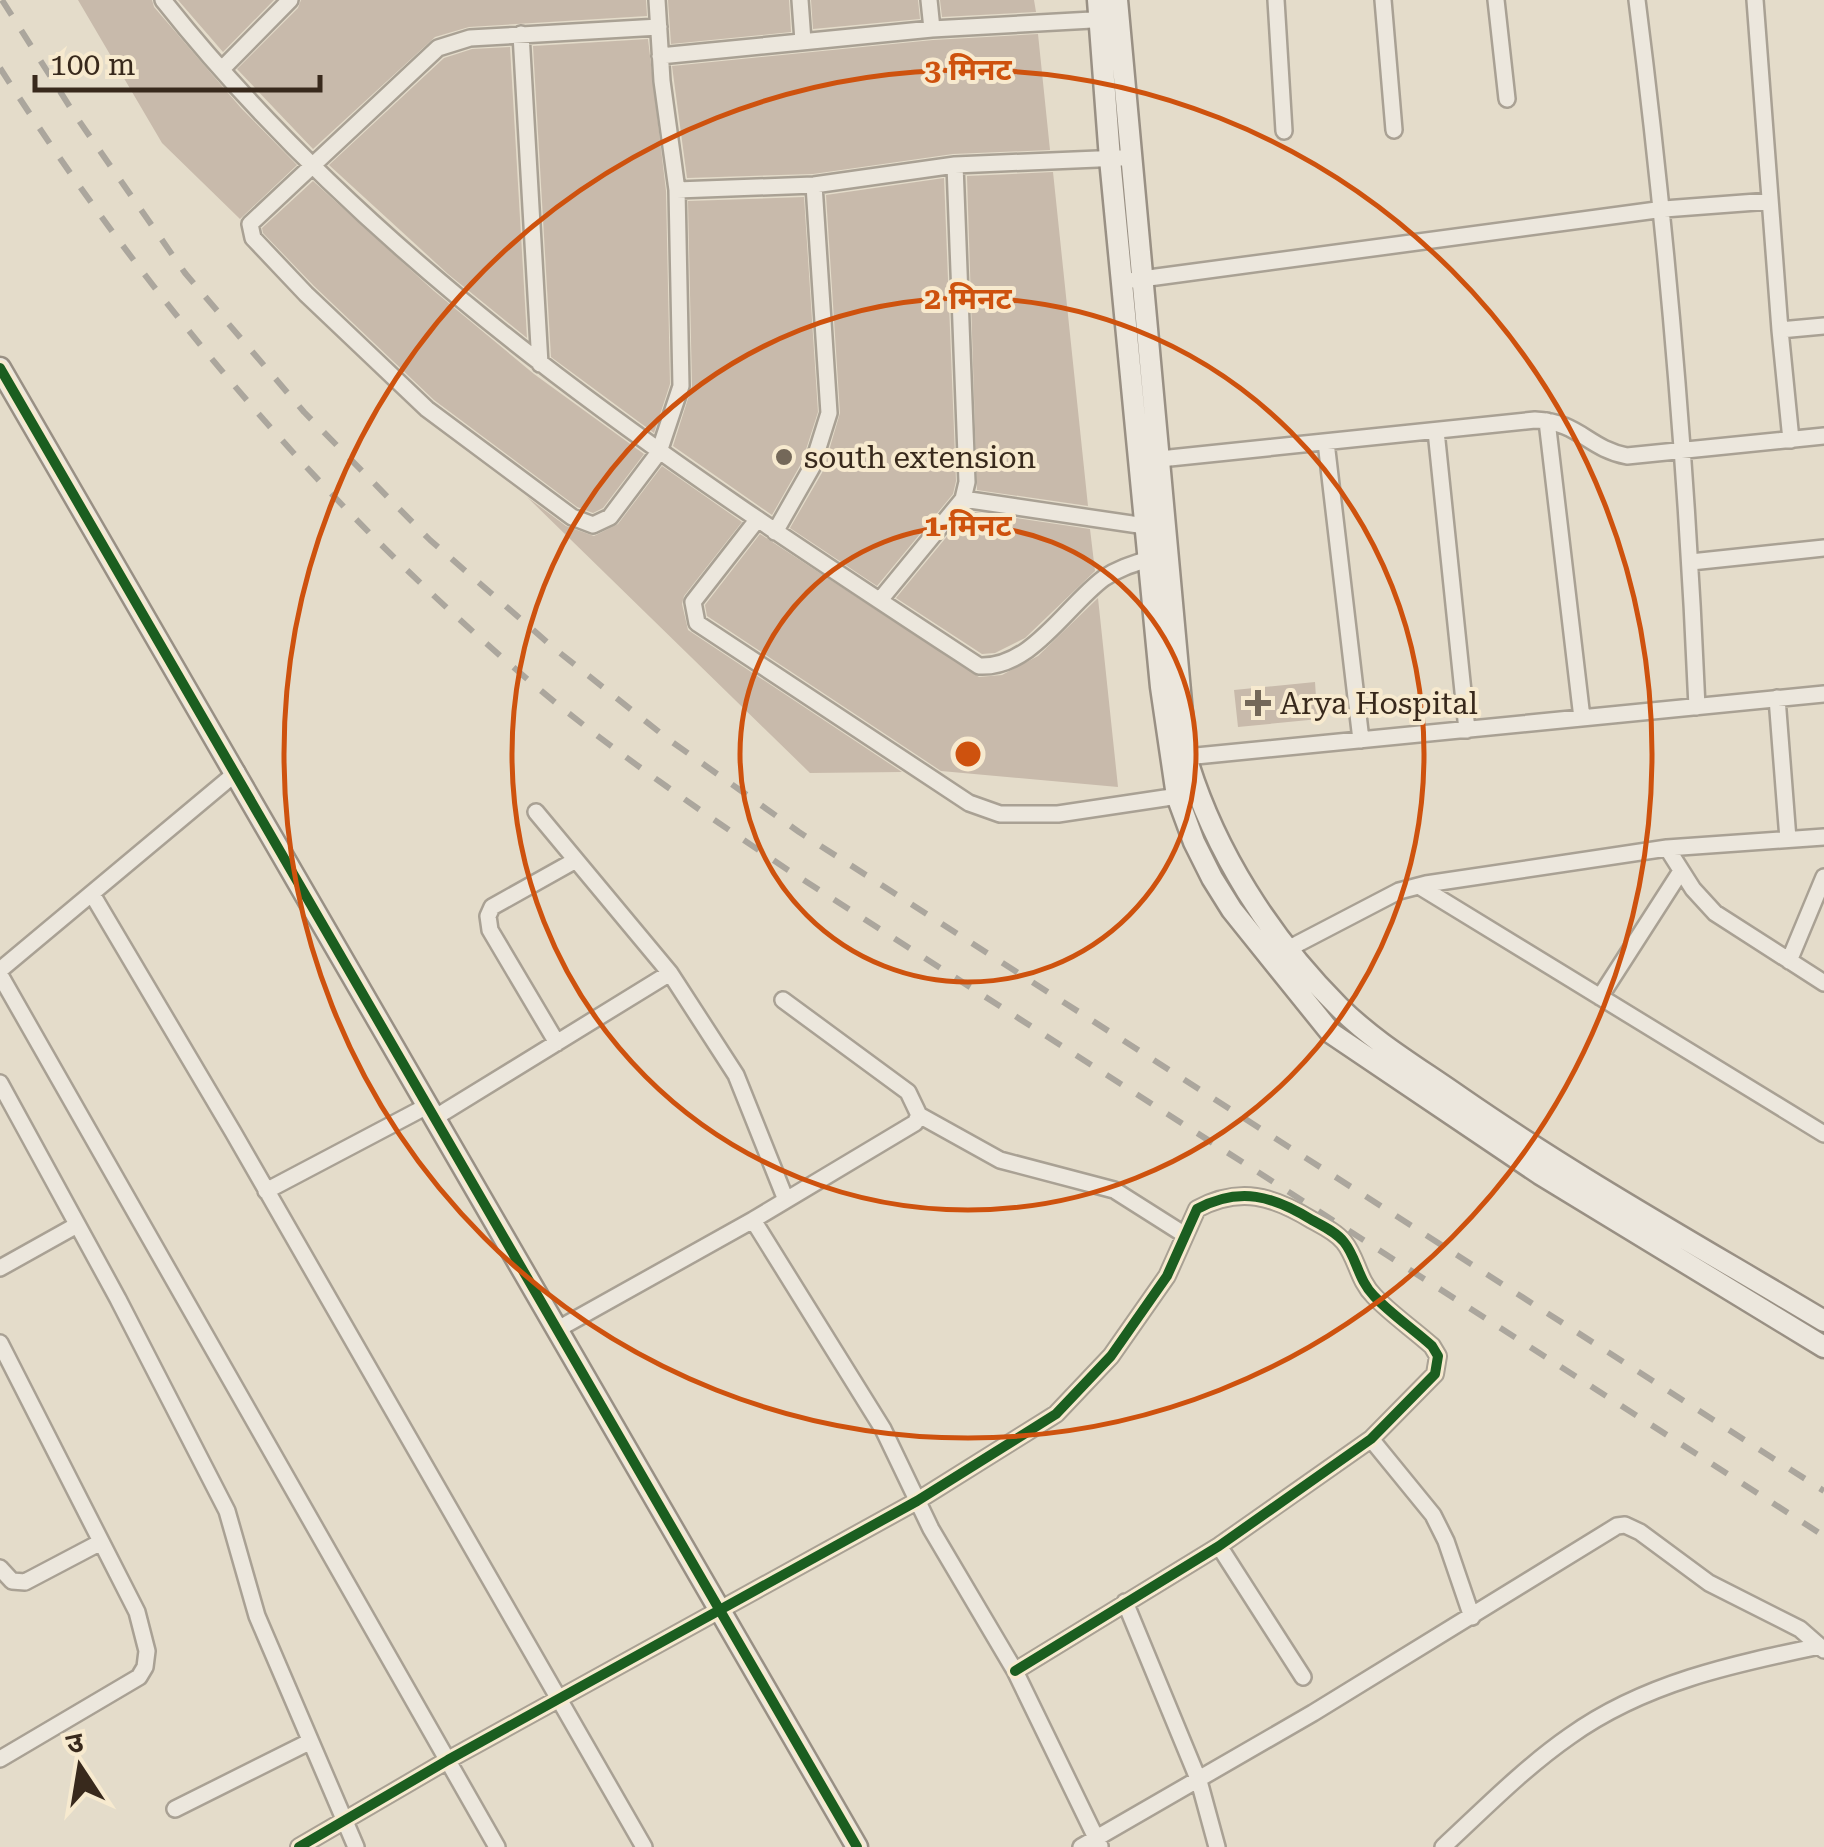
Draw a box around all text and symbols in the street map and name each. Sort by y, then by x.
scale bar [35,30,320,92]
text: 100 m [50,47,135,82]
text: 3 मिनट [924,52,1013,87]
text: 2 मिनट [924,281,1013,316]
place label: south extension [804,440,1036,475]
marker: south extension [773,446,795,468]
text: 1 मिनट [924,508,1013,543]
place label: Arya Hospital [1280,686,1478,721]
marker: Arya Hospital [1245,690,1271,716]
centre of rings [950,736,986,772]
north arrow [30,1717,130,1817]
text: उ [63,1725,87,1761]

